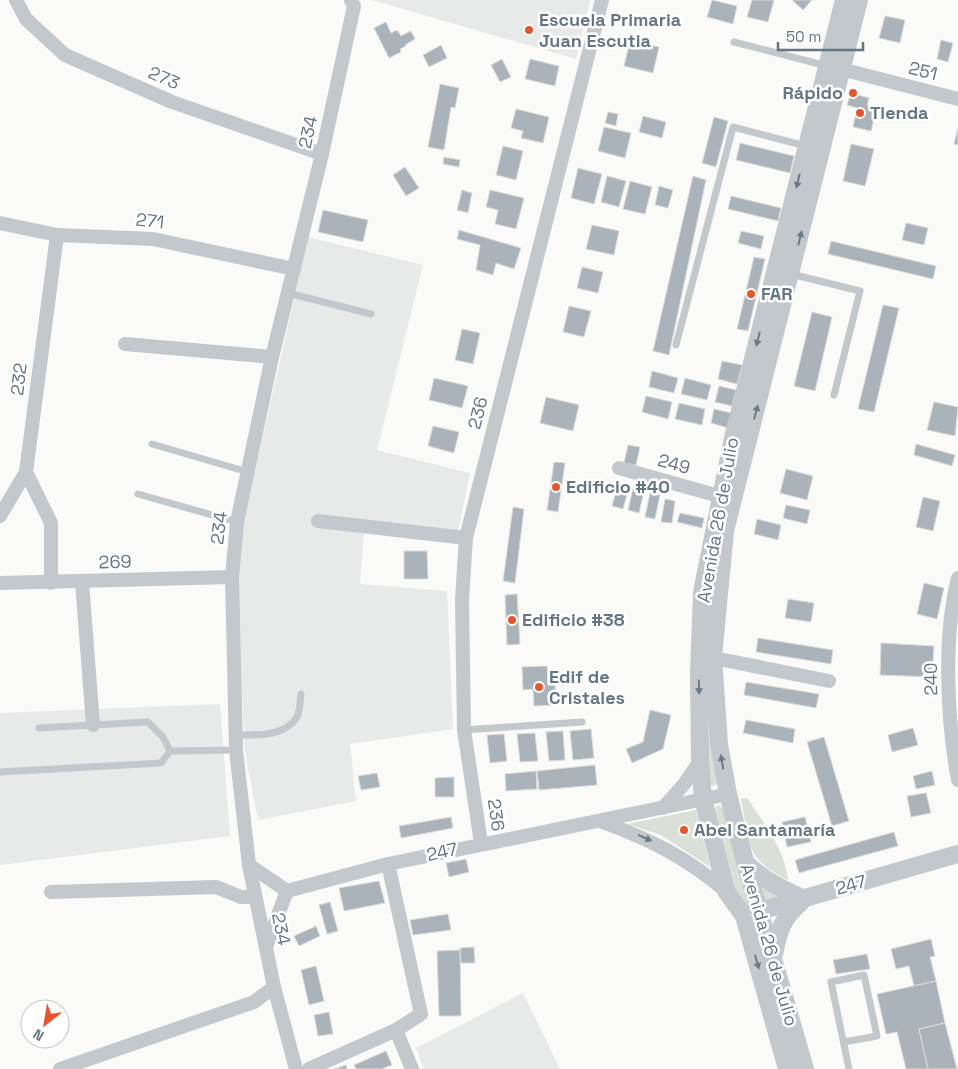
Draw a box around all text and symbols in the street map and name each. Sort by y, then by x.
place label: Escuela Primaria Juan Escutia [539,8,682,52]
scale bar [778,20,863,52]
marker: Escuela Primaria Juan Escutia [523,24,535,36]
text: 50 m [786,27,821,46]
street label: 251 [906,56,940,85]
street label: 273 [145,61,183,94]
place label: Rápido [782,81,843,104]
marker: Rápido [847,87,859,99]
place label: Tienda [870,101,929,124]
marker: Tienda [854,107,866,119]
street label: 234 [293,113,322,150]
one-way arrow [794,173,802,189]
street label: 271 [135,208,165,233]
one-way arrow [796,230,804,245]
place label: FAR [761,282,793,305]
marker: FAR [745,288,757,300]
one-way arrow [754,331,762,346]
street label: 232 [5,361,32,396]
street label: 236 [462,394,493,432]
one-way arrow [752,404,760,419]
street label: Avenida 26 de Julio [692,435,743,604]
street label: 249 [655,448,693,479]
place label: Edificio #40 [566,475,670,498]
marker: Edificio #40 [550,481,562,493]
street label: 234 [205,510,232,546]
street label: 269 [98,549,132,574]
place label: Edificio #38 [522,608,625,631]
marker: Edificio #38 [506,614,518,626]
street label: 240 [919,662,942,696]
place label: Edif de Cristales [549,665,625,709]
one-way arrow [695,680,703,696]
marker: Edif de Cristales [533,681,545,693]
one-way arrow [717,754,725,770]
street label: 236 [483,797,510,833]
place label: Abel Santamaría [694,818,836,841]
marker: Abel Santamaría [678,824,690,836]
one-way arrow [638,835,652,843]
street label: 247 [424,837,460,866]
street label: Avenida 26 de Julio [735,861,804,1029]
street label: 247 [833,869,869,900]
street label: 234 [267,910,296,947]
one-way arrow [753,955,761,970]
north arrow [20,999,70,1049]
text: N [30,1025,47,1045]

